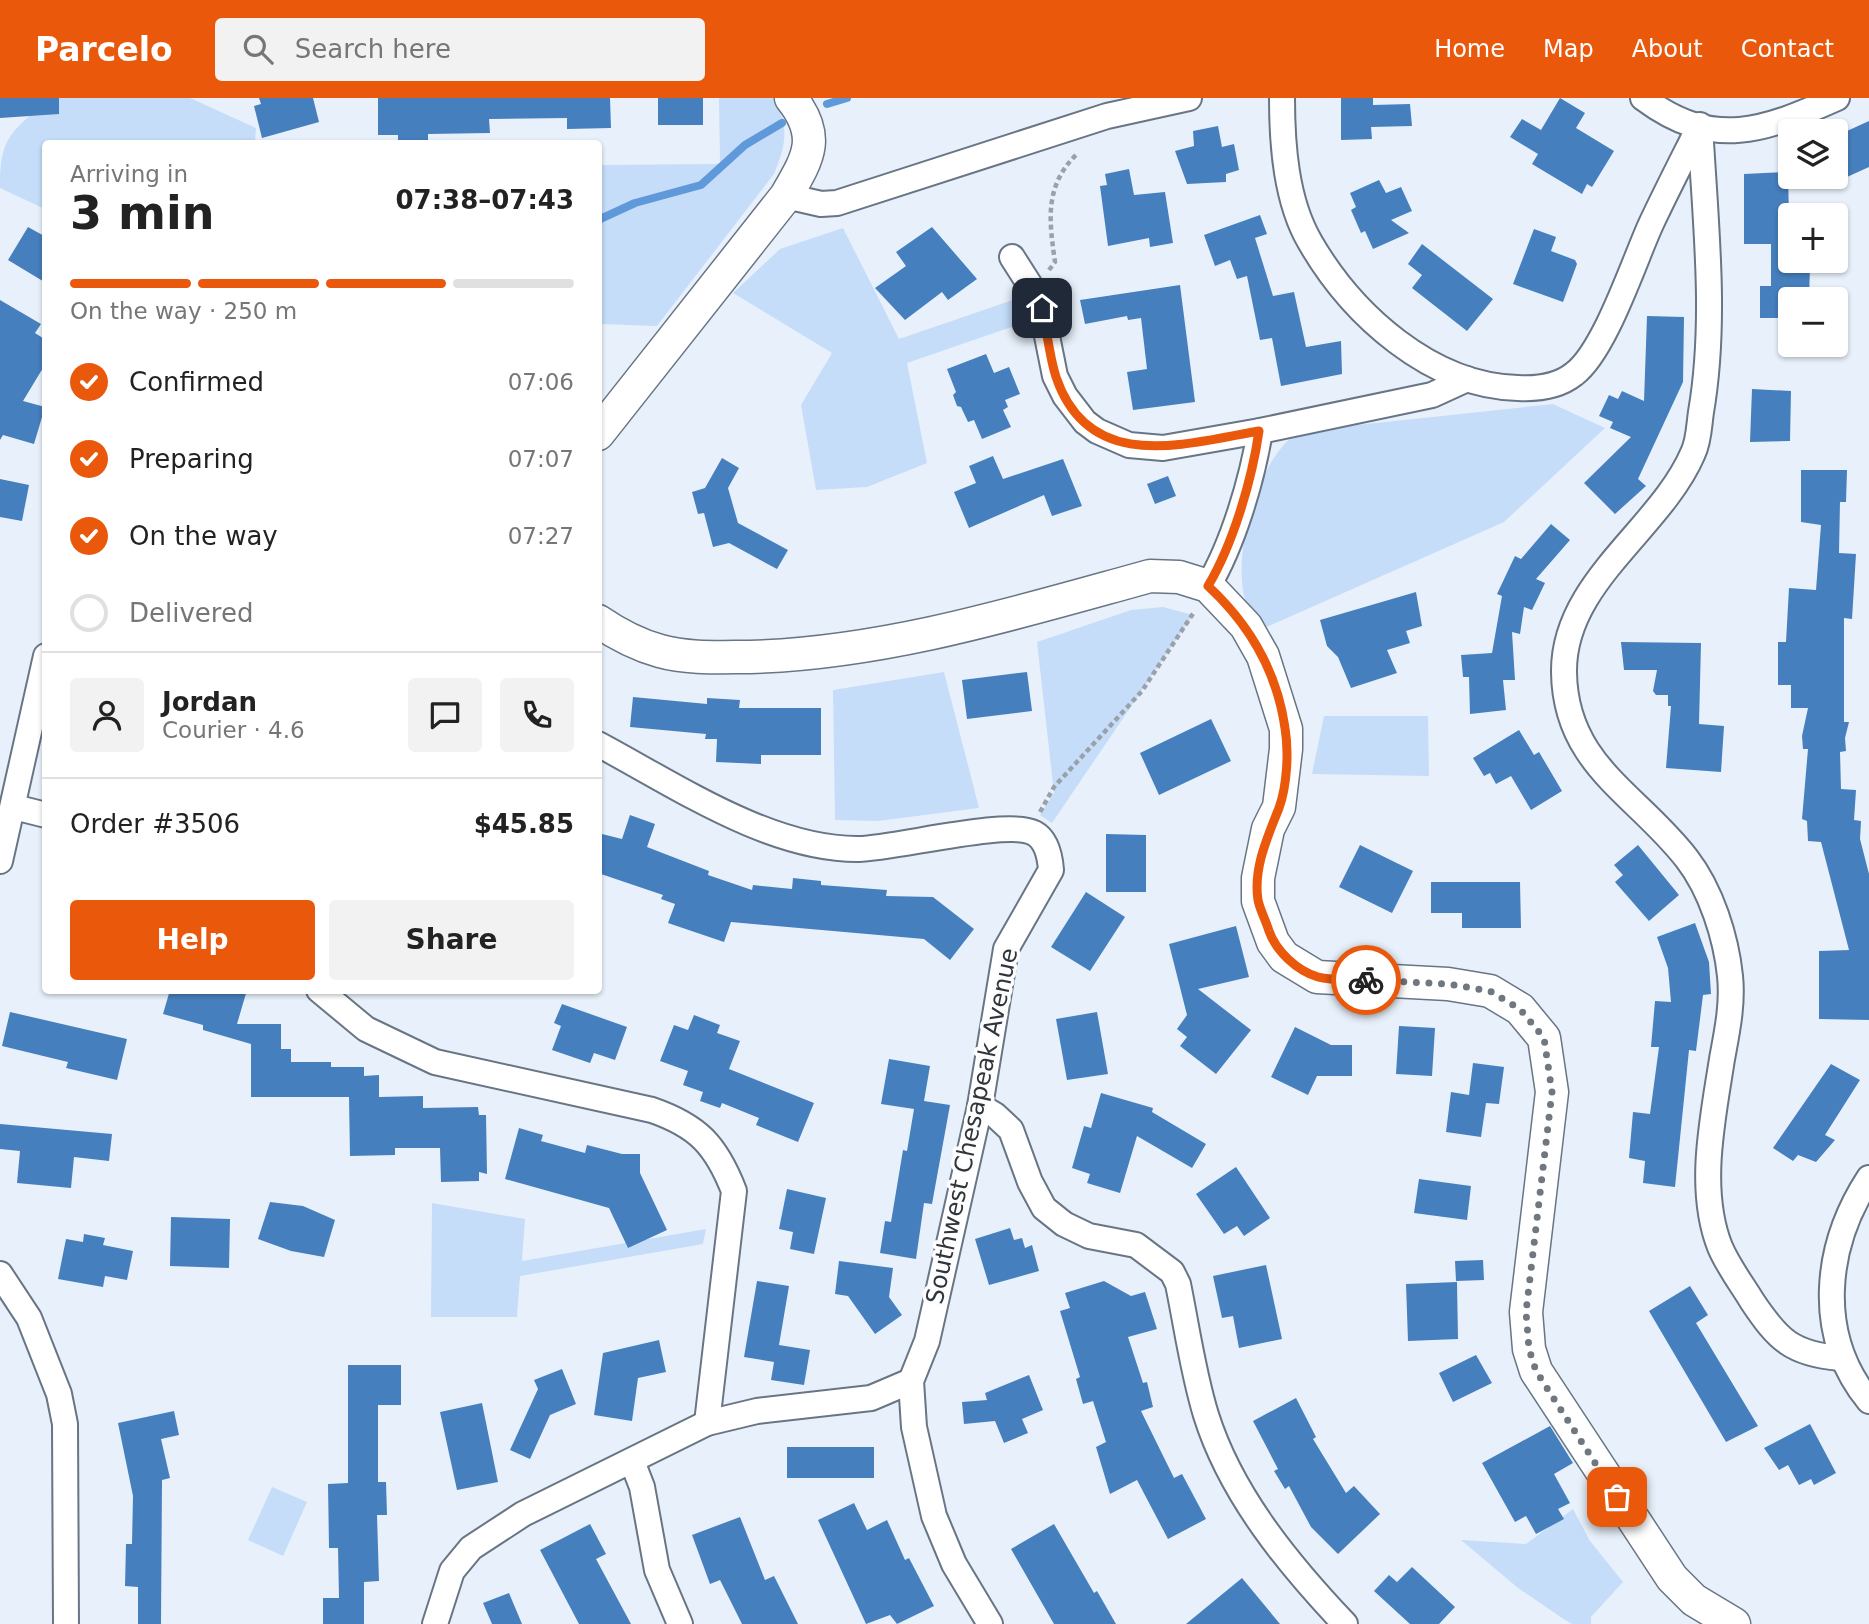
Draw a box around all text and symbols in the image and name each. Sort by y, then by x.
search box [215,18,705,81]
text: Parcelo [35,30,173,69]
icon: search [239,30,277,68]
text: Search here [295,34,451,64]
text: Home [1434,35,1505,63]
text: Map [1543,35,1594,63]
text: About [1632,35,1703,63]
text: Contact [1741,35,1834,63]
map controls [1778,119,1848,357]
button: layers [1778,119,1848,189]
text: Arriving in [70,161,188,187]
text: 07:38–07:43 [395,185,574,215]
text: 3 min [70,186,214,240]
button: + [1778,203,1848,273]
pin [1012,278,1072,338]
button: − [1778,287,1848,357]
icon: home [1023,289,1061,327]
text: On the way · 250 m [70,298,297,324]
icon: check [70,363,108,401]
text: Confirmed [129,367,264,397]
text: 07:06 [508,369,574,395]
icon: check [70,440,108,478]
text: Preparing [129,444,254,474]
text: 07:07 [508,446,574,472]
icon: check [70,517,108,555]
text: On the way [129,521,278,551]
text: 07:27 [508,523,574,549]
text: Delivered [129,598,253,628]
button: person [70,678,144,752]
button: chat [408,678,482,752]
button: phone [500,678,574,752]
text: Jordan [162,687,257,717]
text: Courier · 4.6 [162,717,305,743]
text: Order #3506 [70,809,240,839]
text: $45.85 [474,809,574,839]
button: Help [70,900,315,980]
button: Share [329,900,574,980]
courier [1331,945,1401,1015]
street label: Southwest Chesapeak Avenue [921,946,1023,1306]
icon: bike [1347,961,1385,999]
pin [1587,1467,1647,1527]
icon: bag [1598,1478,1636,1516]

